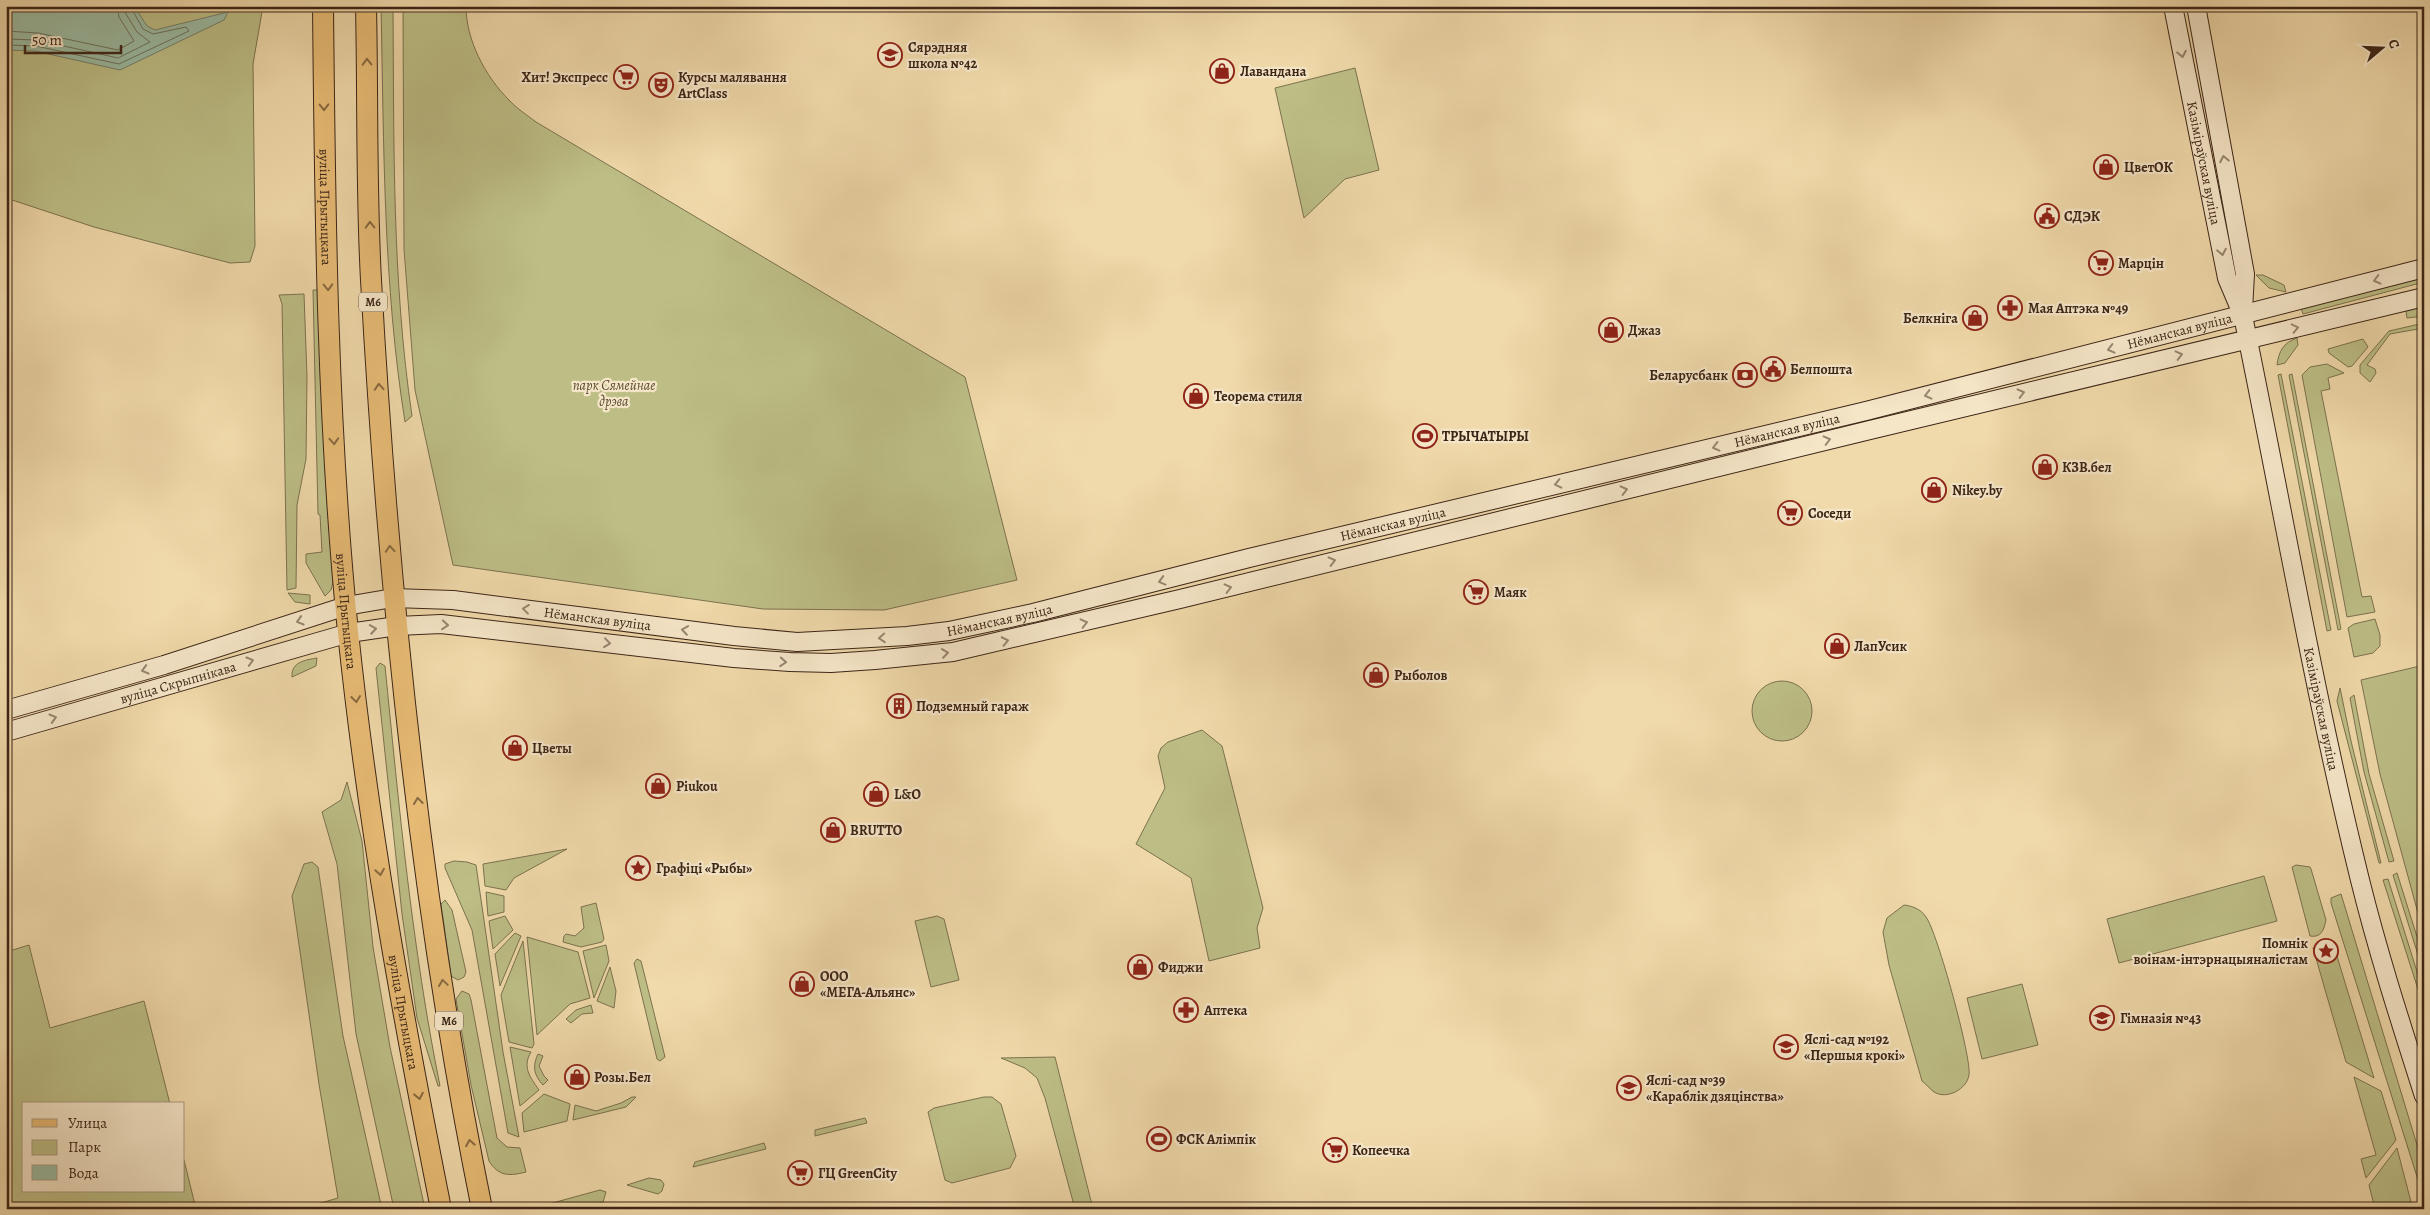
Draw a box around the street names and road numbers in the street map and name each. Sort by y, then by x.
street label: Казіміраўская вуліца [2183,100,2226,227]
street label: вуліца Прытыцкага [315,148,336,266]
road number: М6 [359,292,387,312]
street label: Нёманская вуліца [2125,308,2235,353]
street label: Нёманская вуліца [1732,408,1842,452]
street label: Нёманская вуліца [1338,502,1448,545]
street label: вуліца Прытыцкага [331,552,362,671]
street label: Нёманская вуліца [945,599,1055,641]
street label: Нёманская вуліца [543,602,653,635]
street label: Казіміраўская вуліца [2299,645,2344,773]
street label: вуліца Скрыпнікава [118,656,239,708]
street label: вуліца Прытыцкага [384,953,423,1072]
road number: М6 [435,1011,463,1030]

